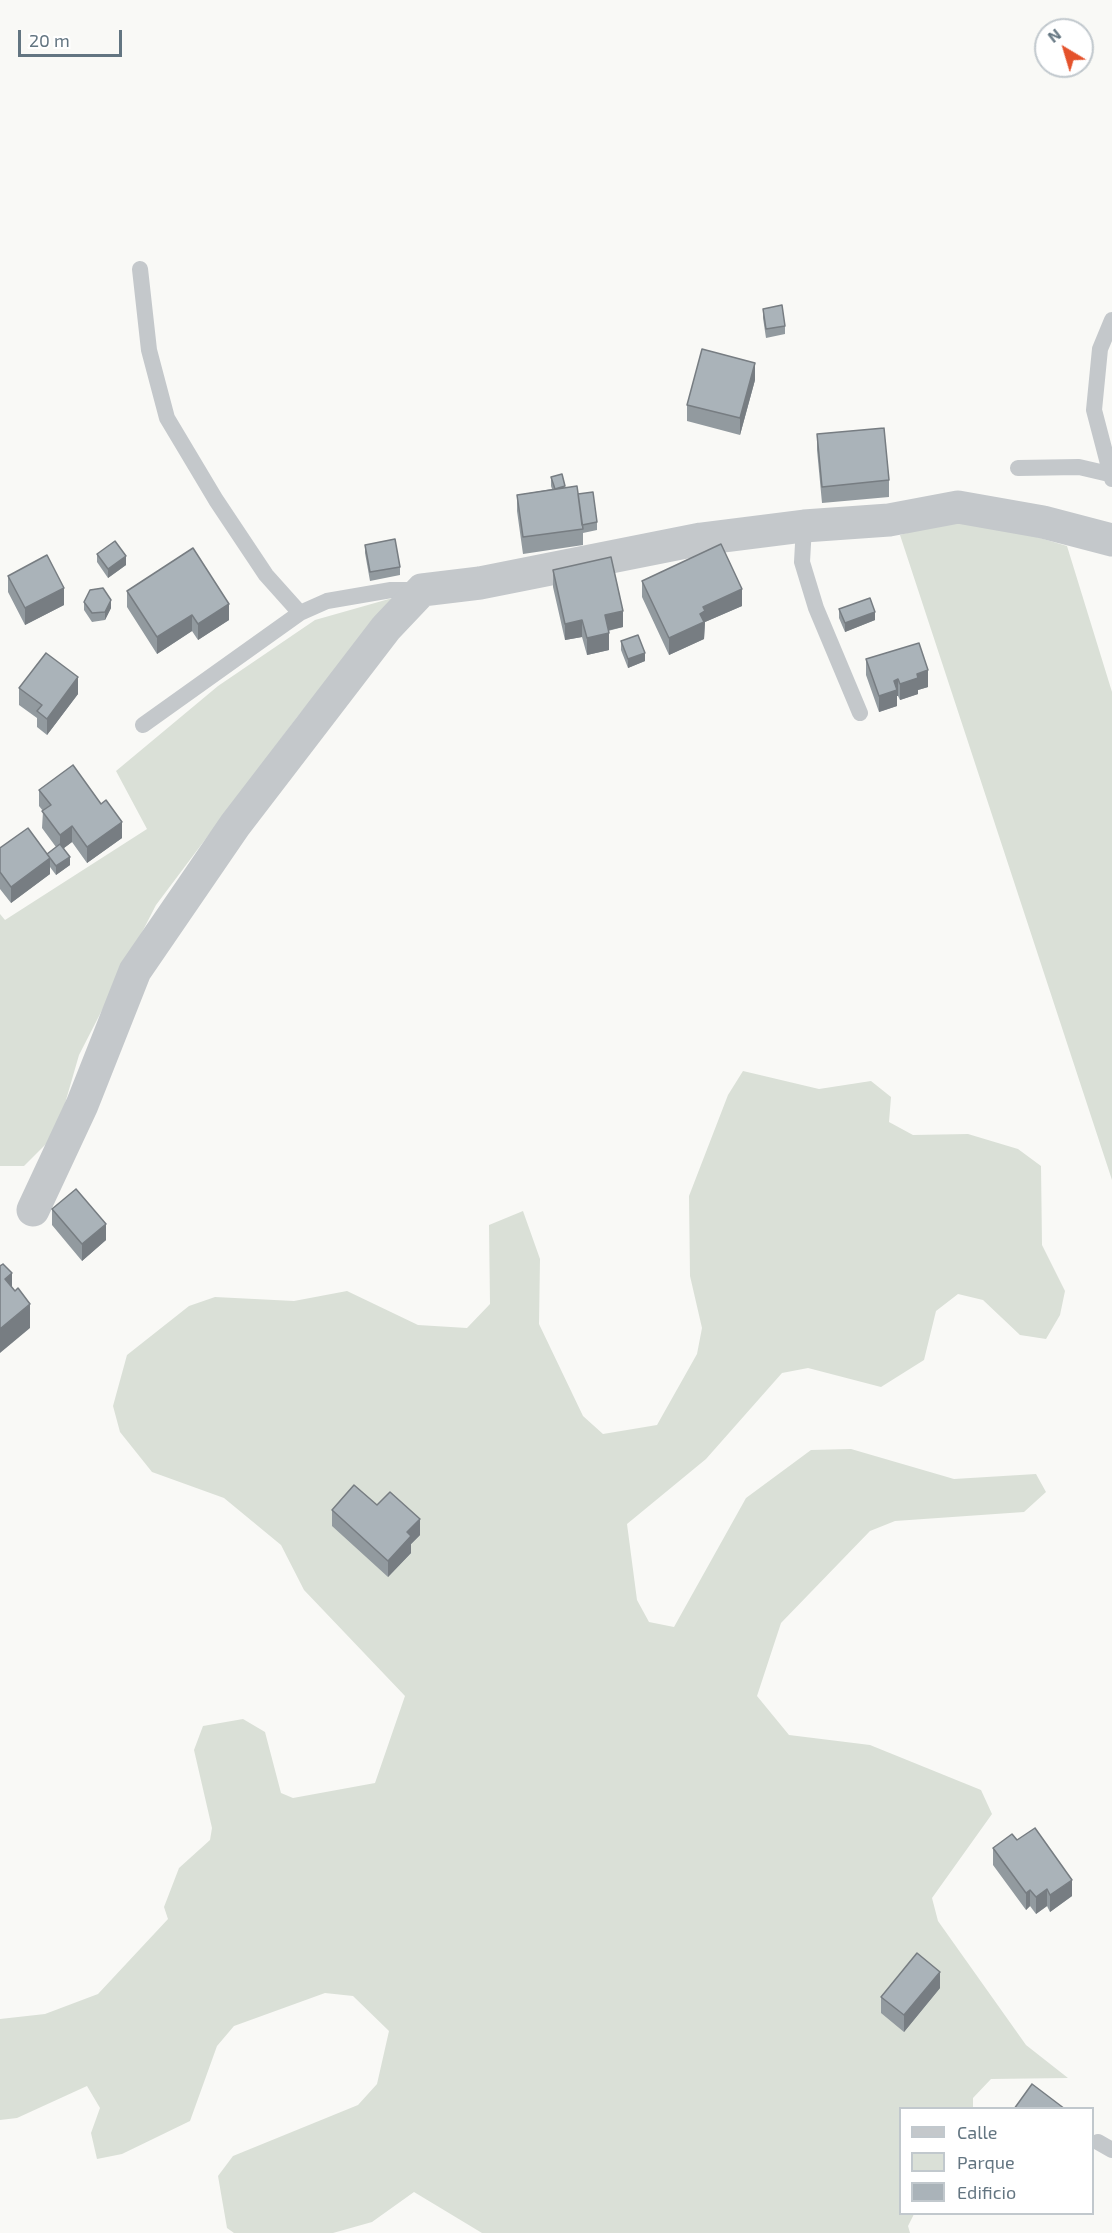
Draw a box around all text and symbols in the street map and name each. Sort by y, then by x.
scale bar [21,18,124,56]
north arrow [1034,18,1094,78]
text: N [1043,24,1064,46]
text: 20 m [29,29,70,51]
legend [899,2107,1094,2215]
text: Calle [957,2121,998,2143]
text: Parque [957,2151,1015,2173]
text: Edificio [957,2181,1016,2203]

